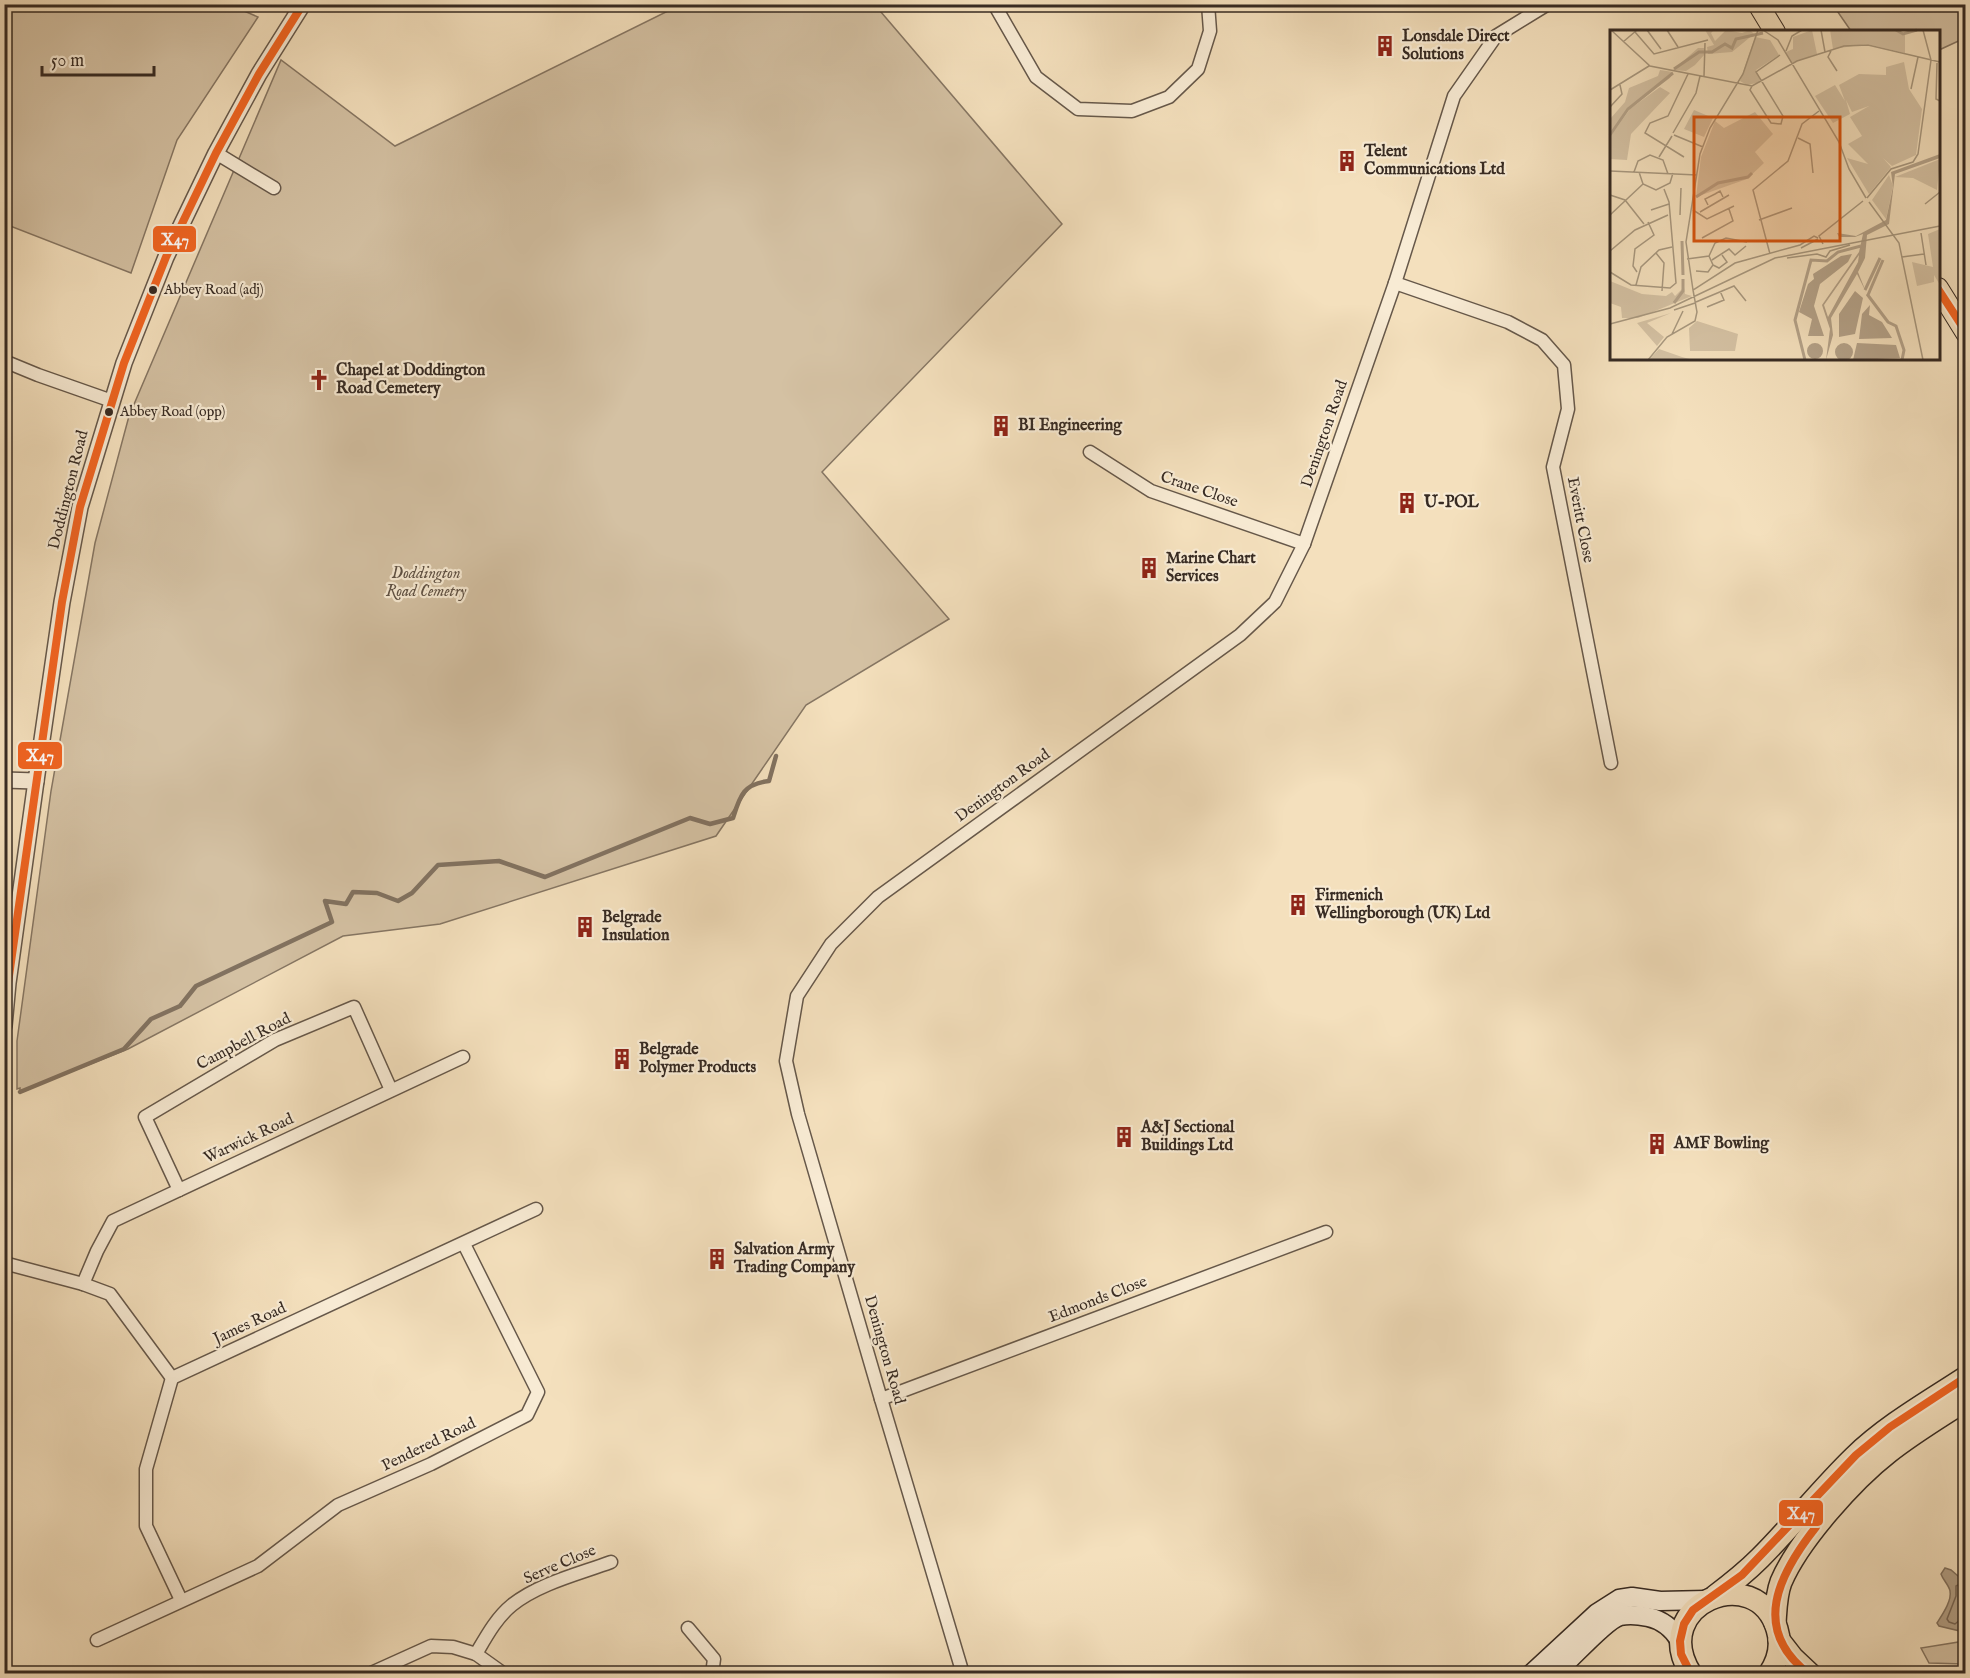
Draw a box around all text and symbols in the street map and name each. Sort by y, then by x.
place label: Lonsdale Direct Solutions [1402,27,1510,65]
inset map [1610,30,1940,360]
building icon: Lonsdale Direct Solutions [1373,34,1397,58]
scale bar [42,39,154,77]
text: 50 m [51,50,84,73]
place label: Telent Communications Ltd [1363,142,1505,180]
building icon: Telent Communications Ltd [1335,149,1359,173]
line badge: X47 [152,225,197,253]
text: X47 [160,231,189,251]
place label: Abbey Road (adj) [163,281,264,299]
marker: Abbey Road (adj) [147,284,159,296]
place label: Chapel at Doddington Road Cemetery [336,361,486,399]
church icon: Chapel at Doddington Road Cemetery [307,368,331,392]
street label: Denington Road [1297,377,1353,490]
place label: Abbey Road (opp) [119,403,225,421]
marker: Abbey Road (opp) [103,406,115,418]
building icon: BI Engineering [989,414,1013,438]
place label: BI Engineering [1018,416,1123,436]
street label: Doddington Road [45,428,94,552]
street label: Crane Close [1158,467,1240,513]
street label: Everitt Close [1562,475,1598,565]
building icon: U-POL [1395,491,1419,515]
place label: U-POL [1423,493,1479,513]
place label: Marine Chart Services [1166,549,1256,587]
building icon: Marine Chart Services [1137,556,1161,580]
park label: Doddington Road Cemetry [386,564,467,602]
line badge: X47 [17,741,63,770]
street label: Denington Road [952,745,1055,827]
text: X47 [25,747,54,767]
place label: Firmenich Wellingborough (UK) Ltd [1314,886,1491,924]
building icon: Firmenich Wellingborough (UK) Ltd [1286,893,1310,917]
place label: Belgrade Insulation [602,908,670,946]
building icon: Belgrade Insulation [573,915,597,939]
street label: Campbell Road [194,1009,295,1075]
place label: Belgrade Polymer Products [639,1040,757,1078]
building icon: Belgrade Polymer Products [610,1047,634,1071]
street label: Warwick Road [201,1109,298,1169]
place label: A&J Sectional Buildings Ltd [1140,1118,1235,1156]
building icon: A&J Sectional Buildings Ltd [1112,1125,1136,1149]
building icon: AMF Bowling [1645,1132,1669,1156]
place label: AMF Bowling [1673,1134,1770,1154]
place label: Salvation Army Trading Company [733,1240,856,1278]
building icon: Salvation Army Trading Company [705,1247,729,1271]
street label: Edmonds Close [1046,1272,1150,1328]
street label: Denington Road [859,1293,909,1407]
street label: James Road [209,1298,290,1350]
street label: Pendered Road [379,1413,480,1476]
line badge: X47 [1778,1499,1824,1527]
text: X47 [1786,1505,1815,1525]
street label: Serve Close [521,1541,599,1589]

